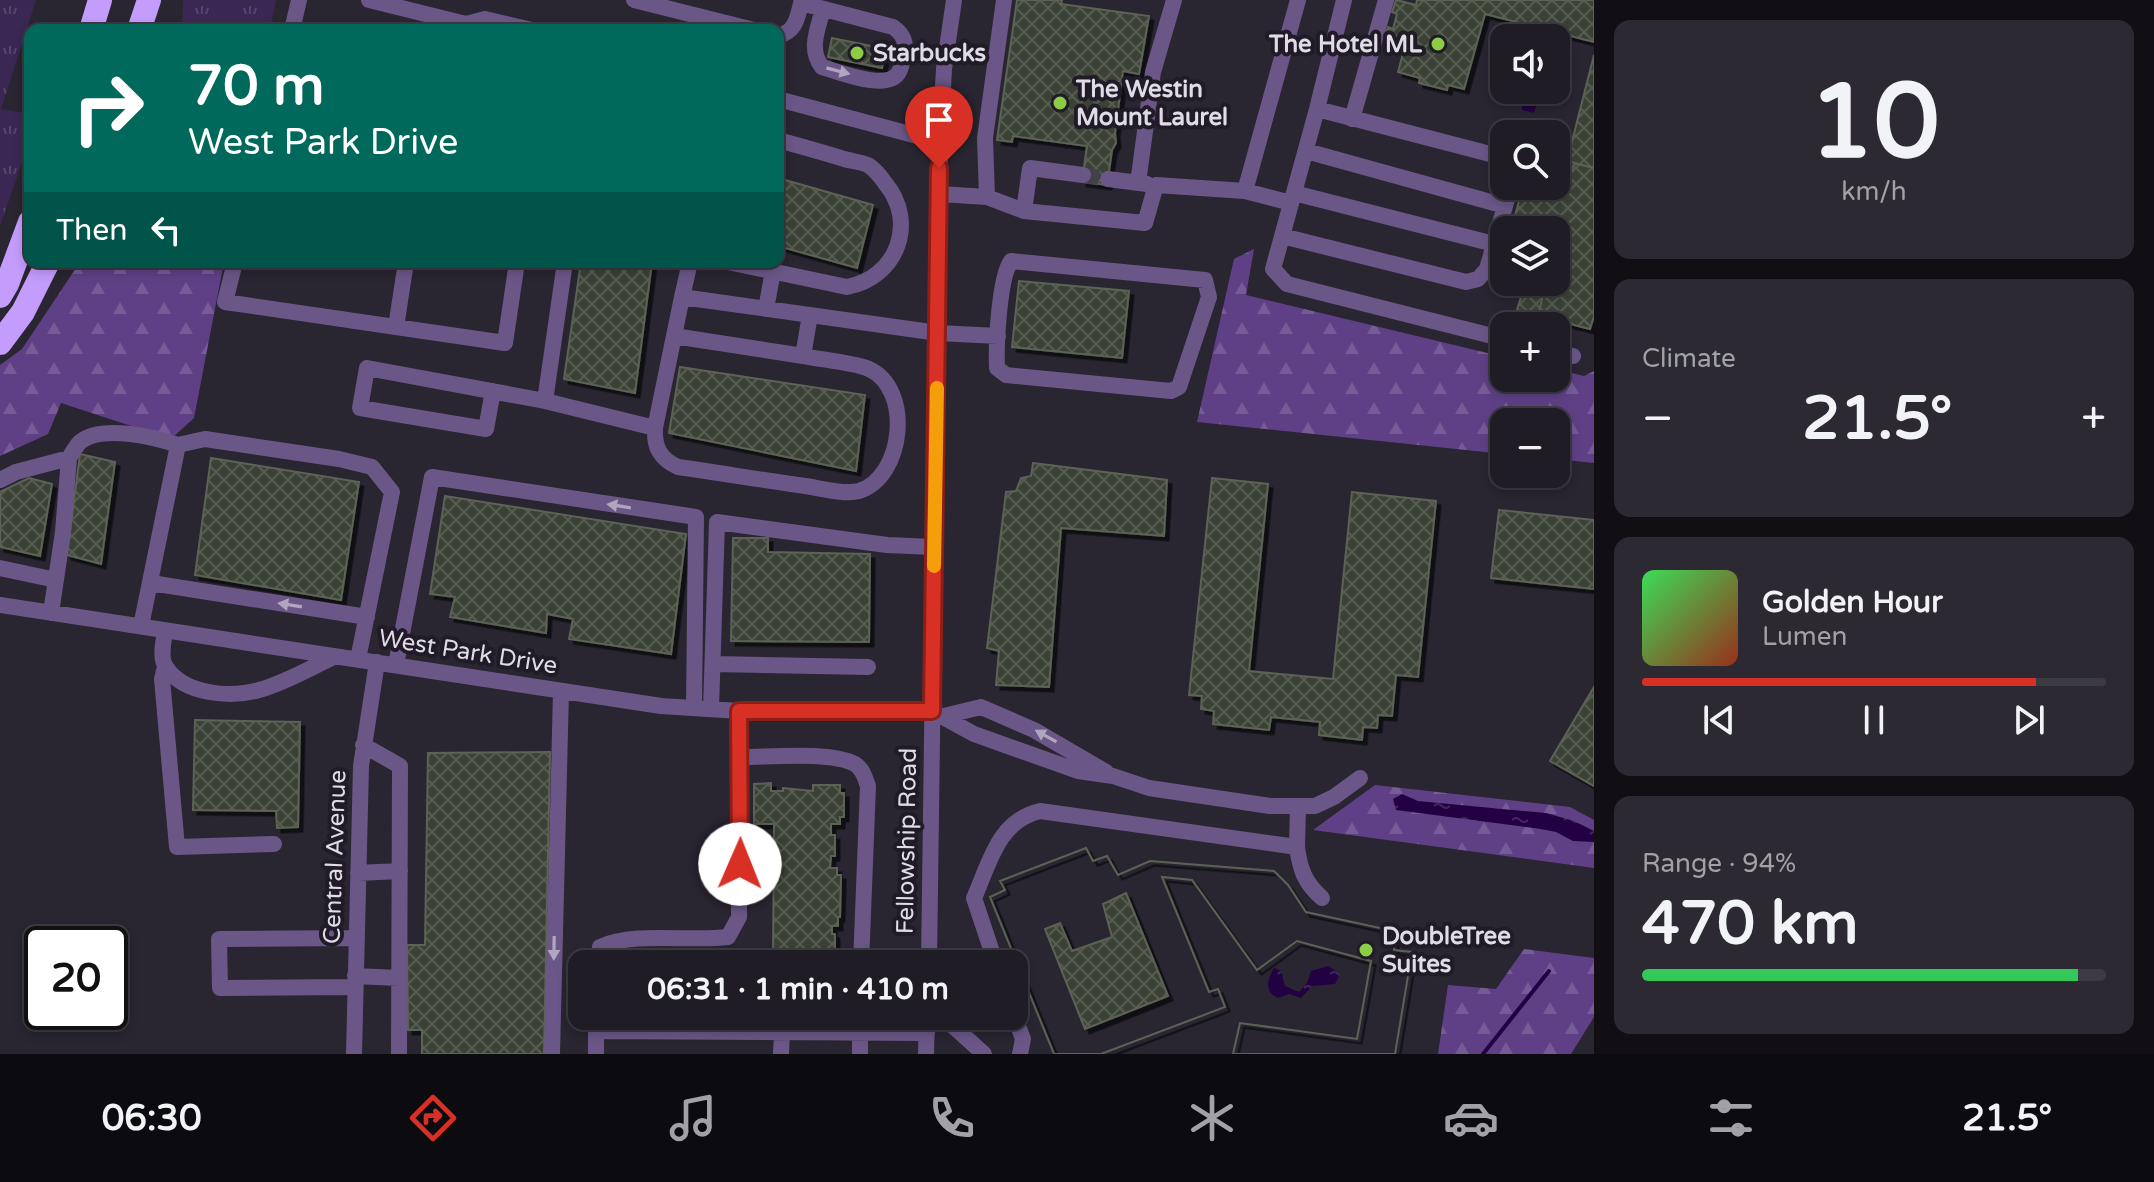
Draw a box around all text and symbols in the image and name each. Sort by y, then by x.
map controls [1490,24,1570,488]
button: sound [1490,24,1570,104]
place label: The Hotel ML [1268,30,1422,59]
marker: The Hotel ML [1429,35,1447,53]
place label: Starbucks [873,39,986,68]
marker: Starbucks [848,44,866,62]
text: 70 m [188,53,324,120]
icon: right [56,56,160,160]
text: 10 [1809,61,1939,186]
one-way arrow [825,66,850,78]
place label: The Westin Mount Laurel [1075,75,1228,132]
pin [905,86,973,168]
marker: The Westin Mount Laurel [1051,94,1069,112]
icon: arrive [917,98,961,142]
button: search [1490,120,1570,200]
text: West Park Drive [188,121,458,164]
text: km/h [1841,176,1907,207]
icon: left [144,208,188,252]
text: Then [56,212,128,249]
button: layers [1490,216,1570,296]
button: + [1490,312,1570,392]
text: Climate [1642,343,1736,374]
text: 21.5° [1802,383,1952,455]
text: − [1642,393,1673,446]
text: + [2081,393,2106,446]
button: − [1490,408,1570,488]
one-way arrow [606,499,631,511]
text: Golden Hour [1762,584,1943,621]
one-way arrow [277,598,302,611]
text: Lumen [1762,621,1847,652]
street label: West Park Drive [377,624,559,680]
icon: previous [1697,698,1741,742]
icon: pause [1852,698,1896,742]
icon: next [2007,698,2051,742]
one-way arrow [1035,729,1057,743]
street label: Fellowship Road [891,748,923,934]
street label: Central Avenue [317,769,353,945]
position arrow [698,822,782,906]
text: Range · 94% [1642,848,1796,879]
text: 470 km [1642,888,1858,960]
place label: DoubleTree Suites [1382,922,1511,979]
speed limit sign: 20 [24,926,128,1030]
one-way arrow [548,936,561,961]
marker: DoubleTree Suites [1357,941,1375,959]
text: 06:31 · 1 min · 410 m [647,971,949,1008]
icon: directions [405,1090,461,1146]
icon: music [665,1090,721,1146]
icon: phone [924,1090,980,1146]
icon: climate [1184,1090,1240,1146]
icon: car [1443,1090,1499,1146]
icon: filters [1703,1090,1759,1146]
text: 06:30 [102,1097,202,1140]
text: 21.5° [1962,1097,2052,1140]

